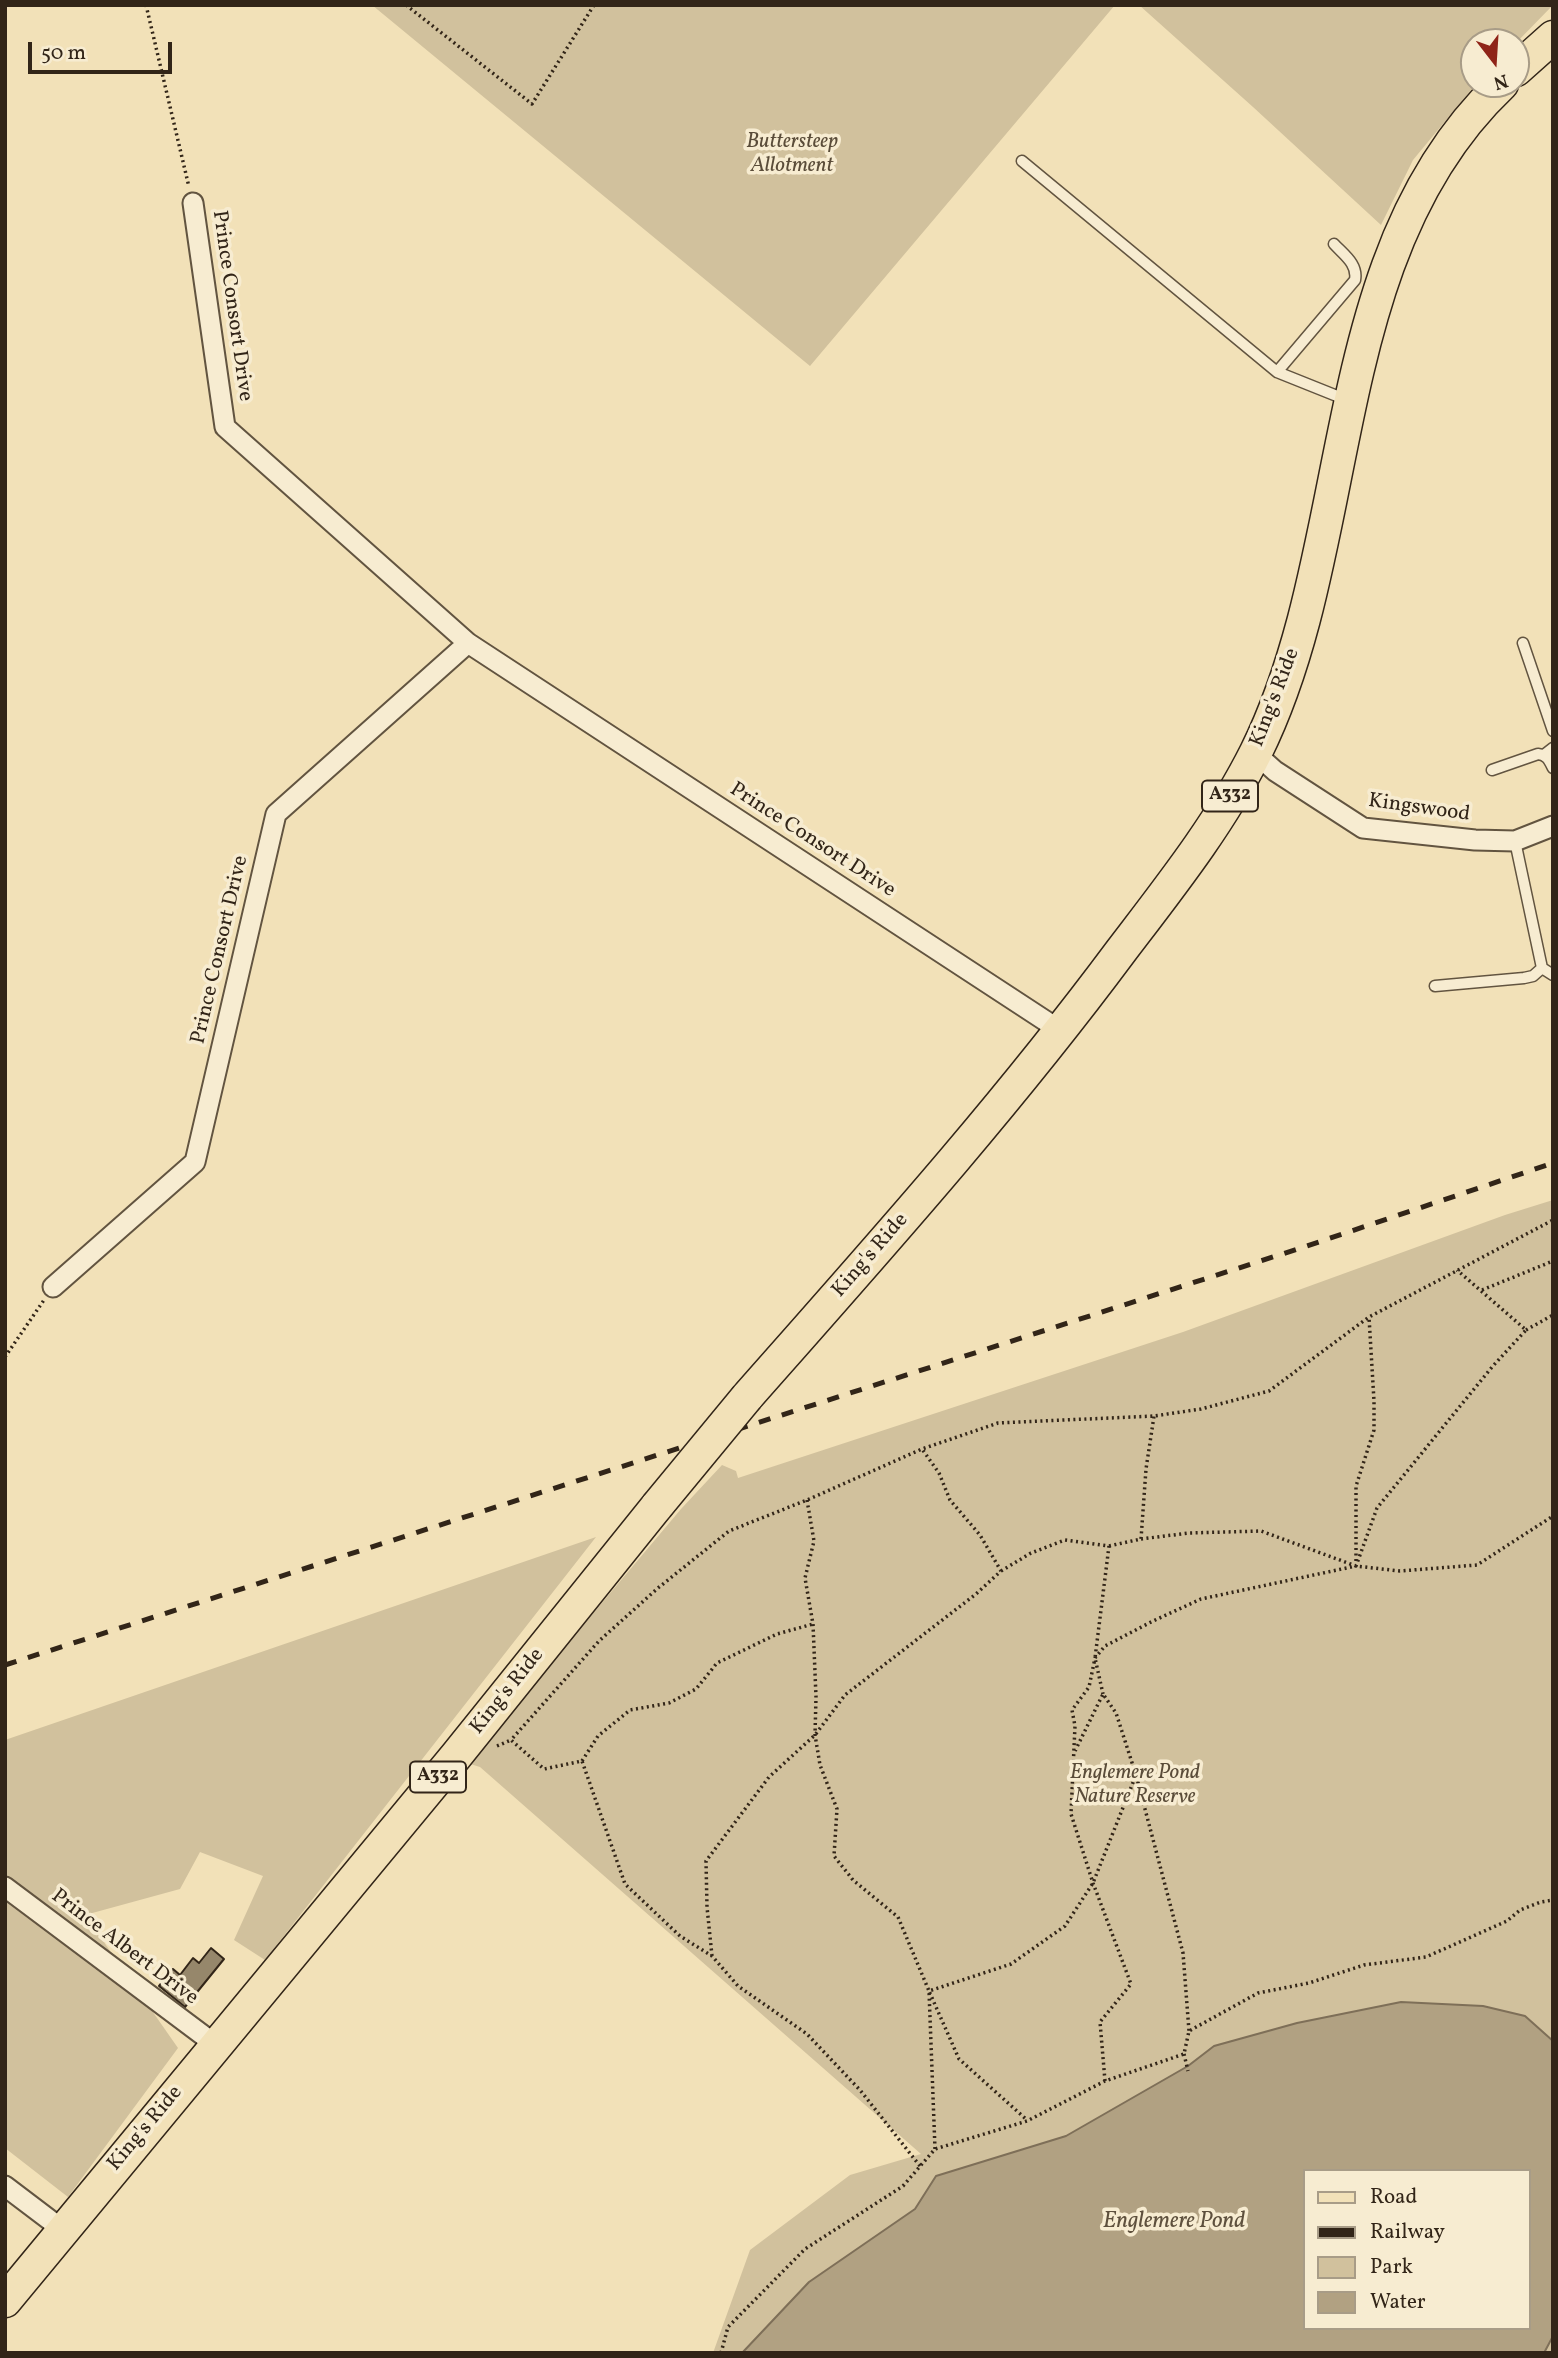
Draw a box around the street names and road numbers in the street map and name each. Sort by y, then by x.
street label: Prince Consort Drive [205,209,257,403]
street label: King's Ride [1246,645,1306,751]
street label: Prince Consort Drive [724,778,900,904]
road number: A332 [1202,780,1258,811]
street label: Kingswood [1366,789,1472,829]
street label: Prince Consort Drive [187,853,255,1047]
street label: King's Ride [827,1209,915,1303]
street label: King's Ride [466,1644,550,1740]
road number: A332 [410,1762,466,1792]
street label: Prince Albert Drive [46,1885,202,2011]
street label: King's Ride [103,2081,189,2177]

